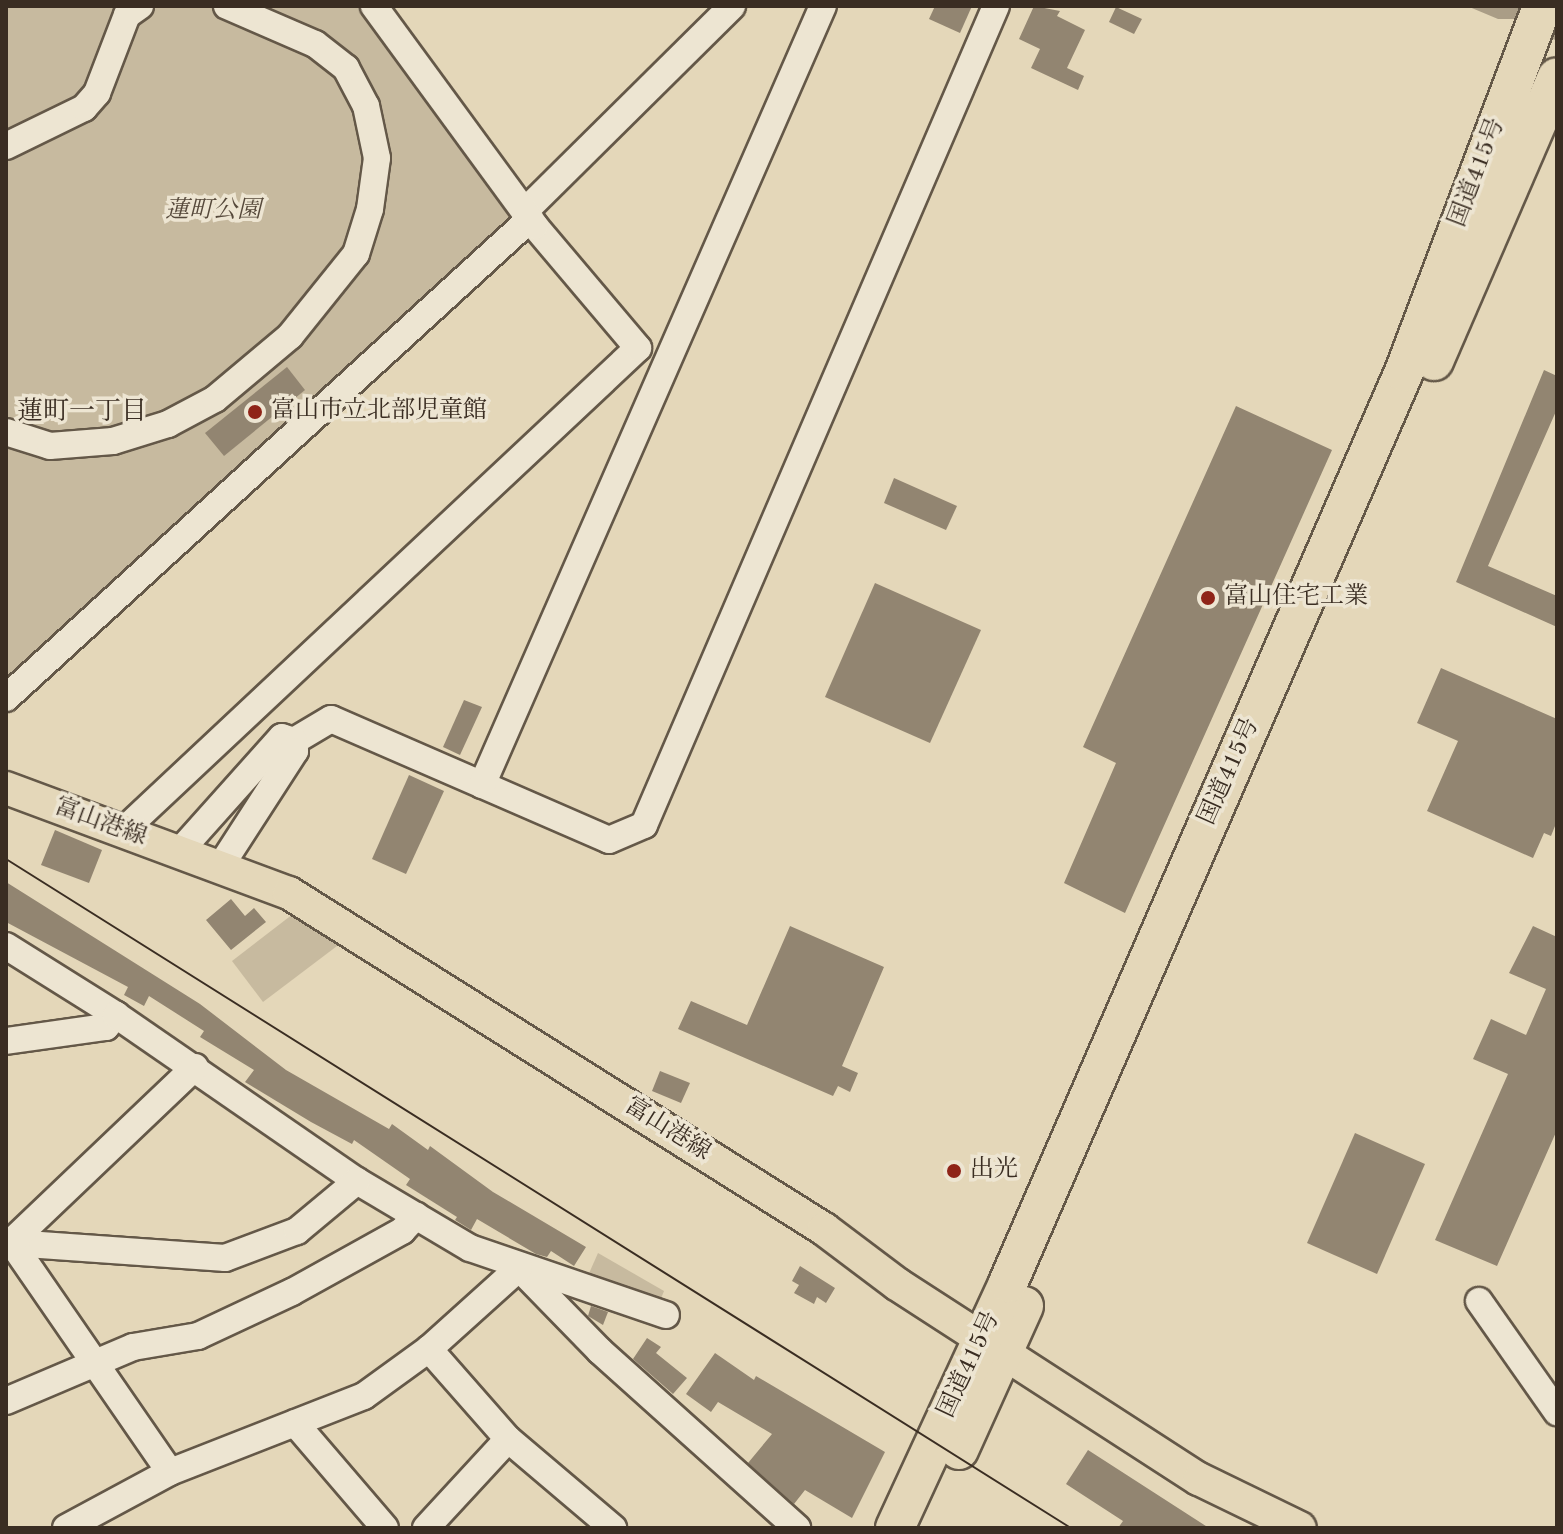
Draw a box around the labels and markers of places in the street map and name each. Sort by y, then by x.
place label: 富山市立北部児童館 [271,398,487,426]
marker: 富山市立北部児童館 [246,403,264,421]
place label: 富山住宅工業 [1224,584,1368,612]
marker: 富山住宅工業 [1199,589,1217,607]
place label: 出光 [970,1157,1018,1185]
marker: 出光 [945,1162,963,1180]

